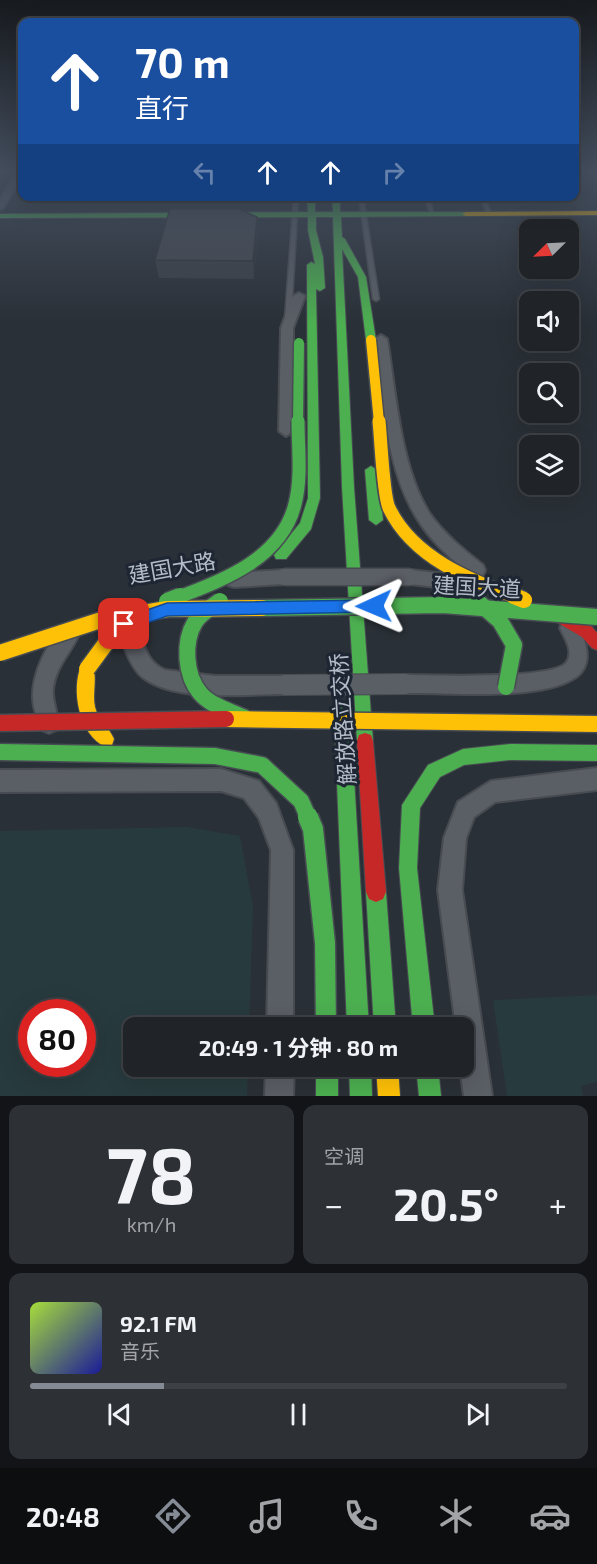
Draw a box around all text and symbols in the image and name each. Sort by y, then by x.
text: 70 m [135,36,230,86]
icon: ahead [36,42,114,120]
text: 直行 [135,91,189,123]
icon: left [188,156,221,189]
icon: ahead [251,156,284,189]
icon: ahead [314,156,347,189]
icon: right [377,156,410,189]
north arrow [519,219,579,279]
map controls [519,219,579,495]
button: sound [519,291,579,351]
button: search [519,363,579,423]
button: layers [519,435,579,495]
street label: 建国大路 [126,547,217,587]
street label: 建国大道 [432,571,522,601]
position arrow [342,574,406,638]
pin [98,598,149,649]
icon: arrive [107,607,140,640]
street label: 解放路立交桥 [324,652,360,786]
speed limit sign: 80 [18,999,96,1077]
text: 20:49 · 1 分钟 · 80 m [199,1034,398,1060]
text: 78 [107,1126,196,1220]
text: 空调 [324,1144,364,1168]
text: 20.5° [393,1176,499,1230]
text: − [324,1184,343,1224]
text: + [549,1184,567,1224]
text: km/h [127,1212,176,1236]
text: 92.1 FM [120,1310,197,1336]
text: 音乐 [120,1339,160,1363]
icon: previous [103,1398,136,1431]
icon: pause [282,1398,315,1431]
icon: next [461,1398,494,1431]
icon: directions [152,1495,194,1537]
icon: music [246,1495,288,1537]
icon: phone [340,1495,382,1537]
icon: climate [435,1495,477,1537]
icon: car [529,1495,571,1537]
text: 20:48 [26,1500,100,1532]

